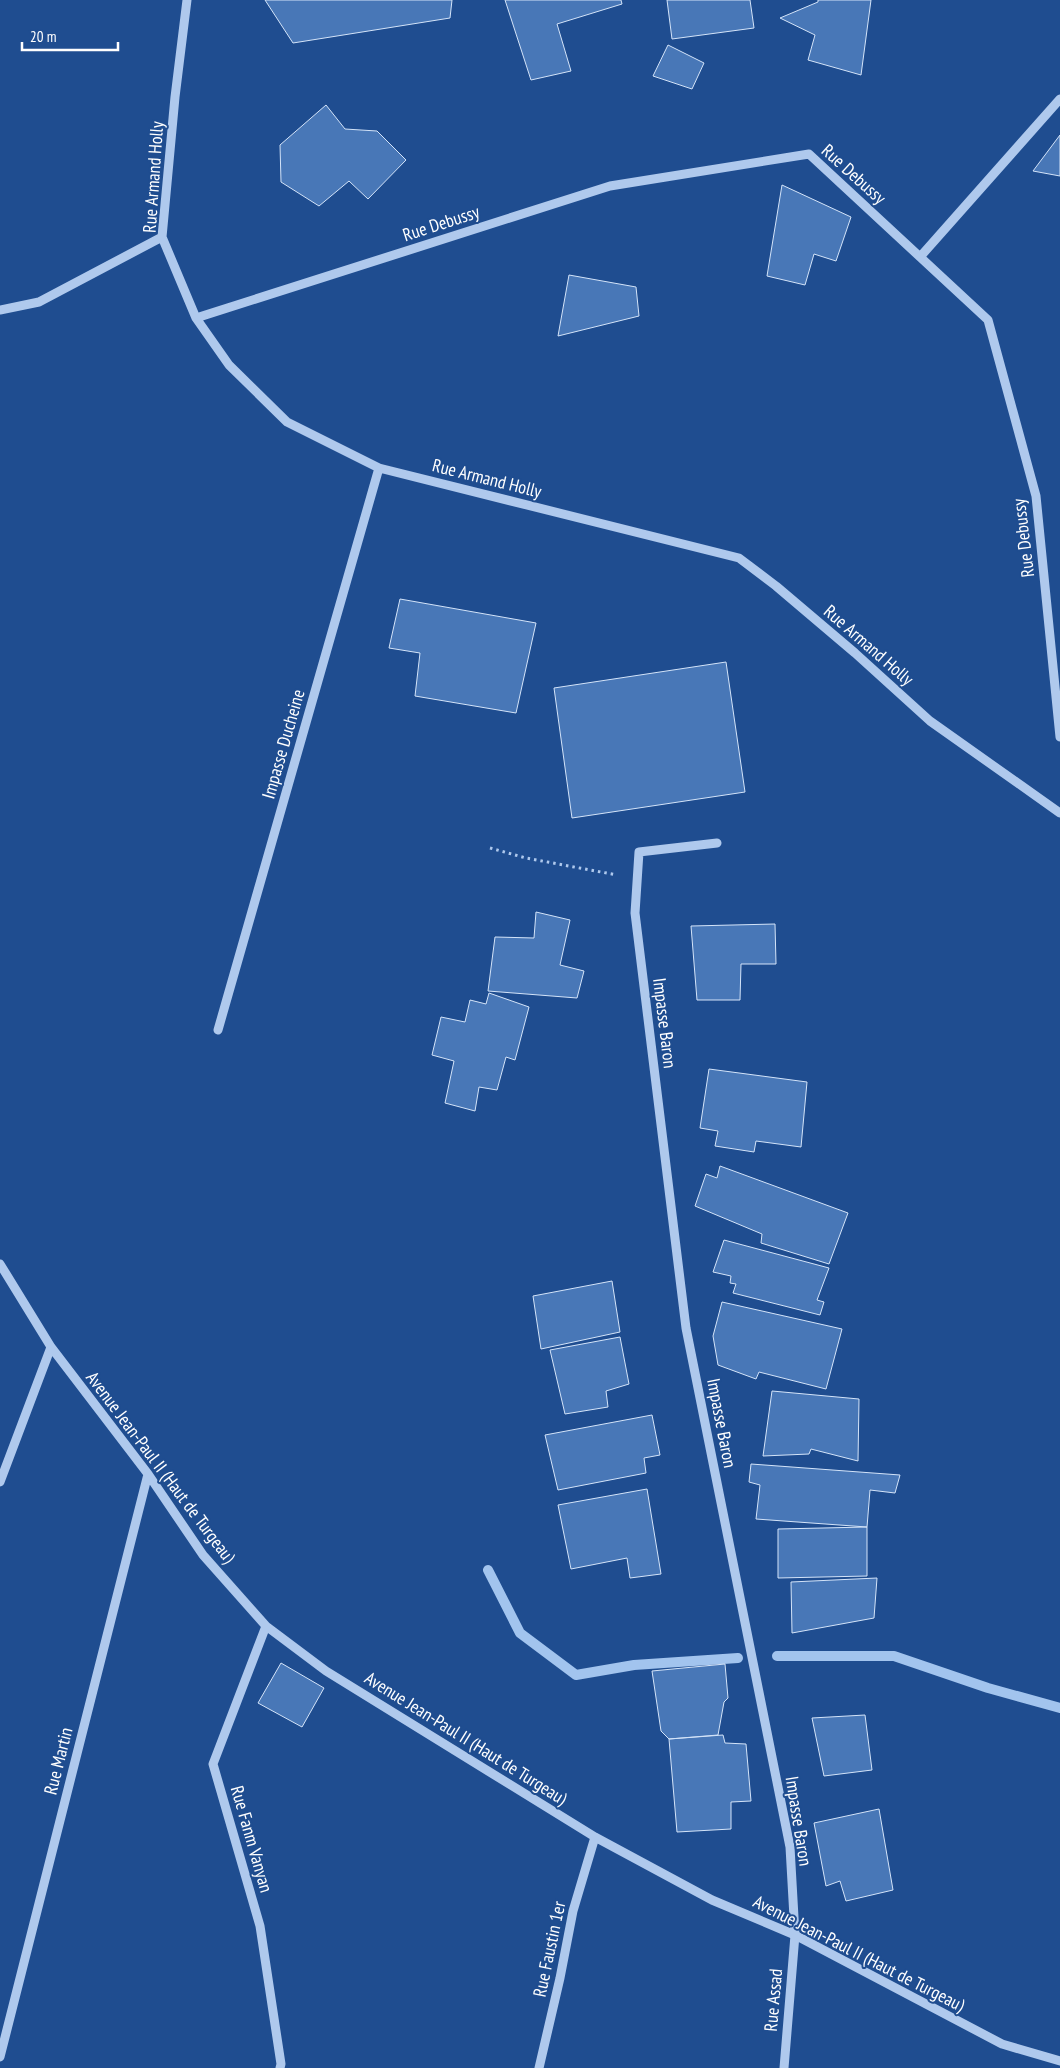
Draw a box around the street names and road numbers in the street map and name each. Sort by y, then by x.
street label: Rue Armand Holly [138,120,168,234]
street label: Rue Debussy [817,139,891,209]
street label: Rue Debussy [400,200,482,246]
street label: Rue Armand Holly [430,453,544,503]
street label: Rue Debussy [1007,497,1039,579]
street label: Rue Armand Holly [819,600,919,690]
street label: Impasse Ducheine [256,687,310,801]
street label: Impasse Baron [648,977,682,1069]
street label: Avenue Jean-Paul II (Haut de Turgeau) [81,1367,241,1568]
street label: Impasse Baron [702,1376,742,1470]
street label: Avenue Jean-Paul II (Haut de Turgeau) [361,1666,572,1810]
street label: Rue Martin [39,1725,77,1797]
street label: Impasse Baron [781,1774,817,1868]
street label: Rue Fanm Vanyan [226,1783,278,1895]
street label: Avenue Jean-Paul II (Haut de Turgeau) [749,1890,969,2017]
street label: Rue Faustin 1er [528,1899,570,1999]
street label: Rue Assad [759,1968,787,2032]

